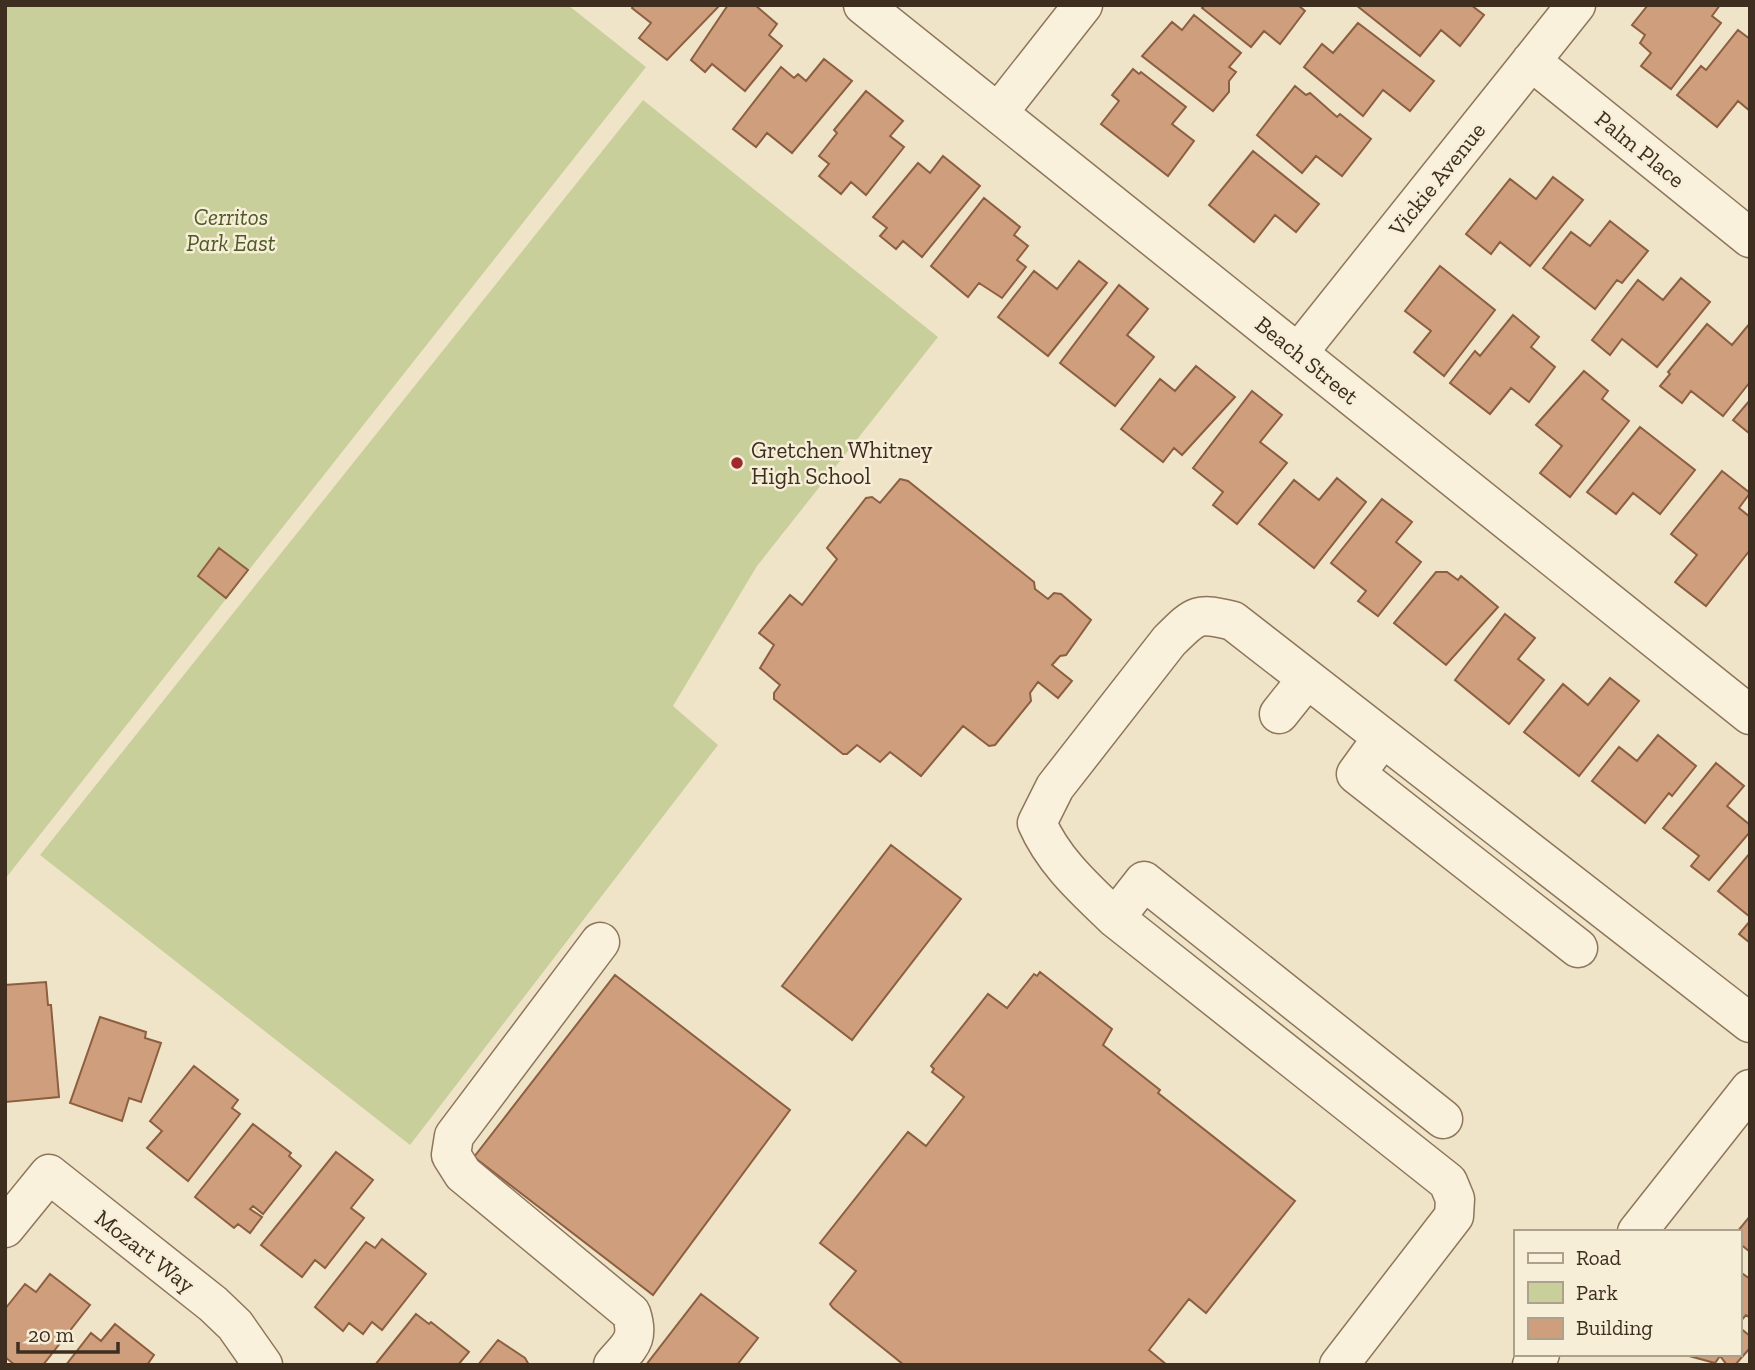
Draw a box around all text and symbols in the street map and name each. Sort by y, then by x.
street label: Palm Place [1590,104,1690,194]
street label: Vickie Avenue [1382,117,1491,242]
park label: Cerritos Park East [186,203,276,257]
street label: Beach Street [1250,310,1365,410]
place label: Gretchen Whitney High School [751,436,933,490]
marker: Gretchen Whitney High School [729,455,745,471]
street label: Mozart Way [90,1203,201,1299]
legend [1514,1230,1741,1356]
text: Road [1576,1245,1622,1270]
text: Park [1576,1280,1618,1305]
scale bar [18,1310,117,1354]
text: Building [1576,1315,1653,1340]
text: 20 m [28,1322,74,1347]

